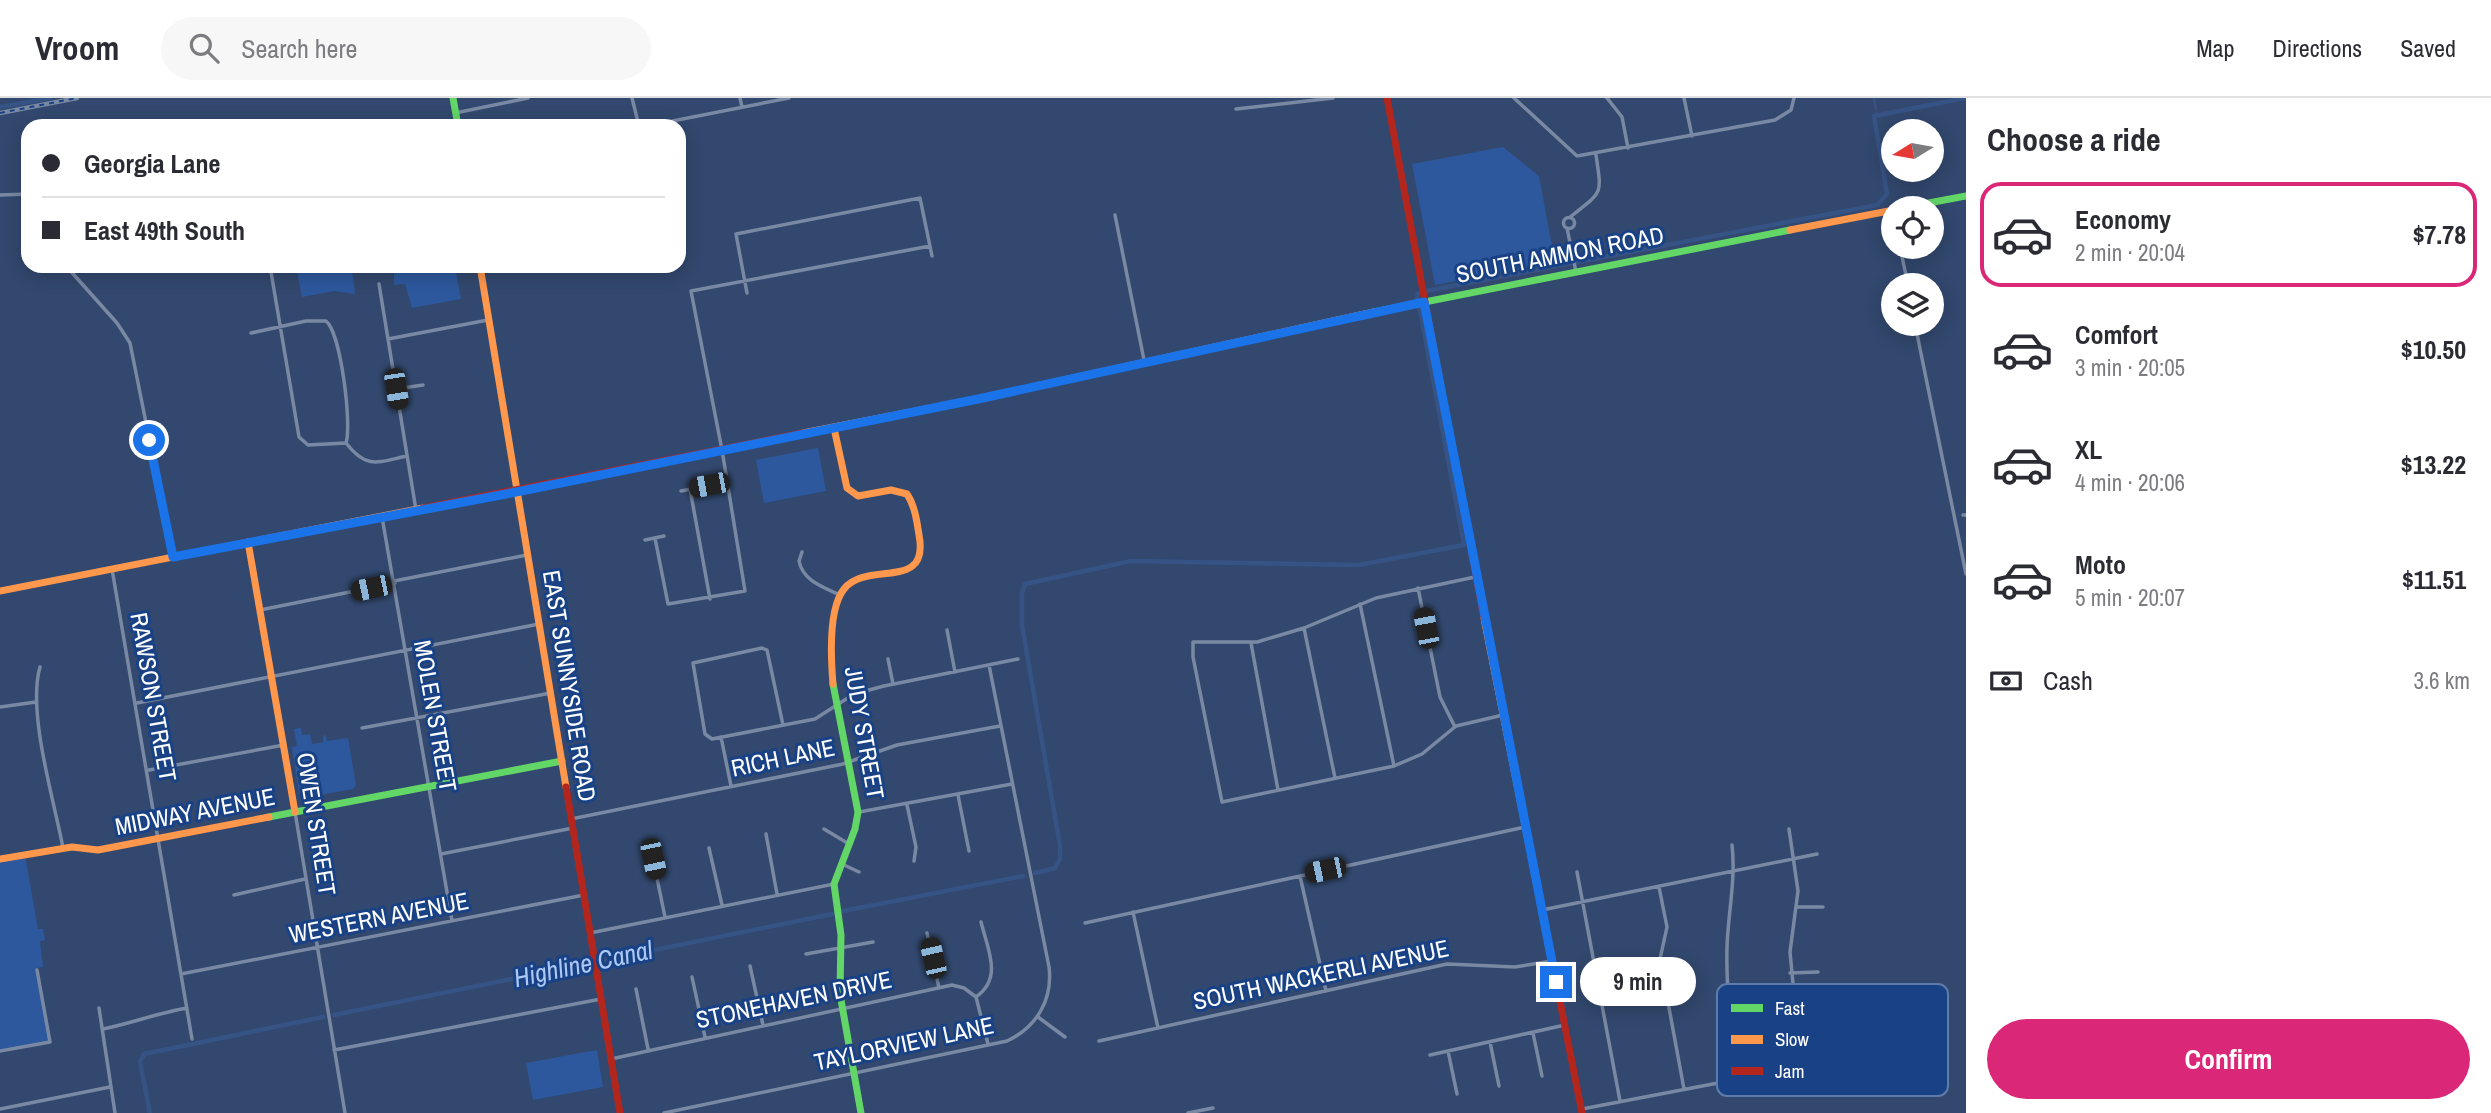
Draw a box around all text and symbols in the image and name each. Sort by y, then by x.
search box [161,17,651,80]
text: Vroom [35,26,119,70]
icon: search [185,29,223,67]
text: Search here [241,31,357,66]
text: Map [2196,32,2234,64]
text: Directions [2272,32,2362,64]
text: Saved [2400,32,2456,64]
text: Choose a ride [1987,118,2161,161]
north arrow [1881,119,1944,182]
map controls [1881,119,1944,336]
text: Georgia Lane [84,146,220,181]
button: locate [1881,196,1944,259]
text: Economy [2075,202,2171,237]
icon: car [1991,203,2054,266]
text: East 49th South [84,213,245,248]
text: $7.78 [2413,217,2466,252]
street label: SOUTH AMMON ROAD [1453,218,1666,290]
text: 2 min · 20:04 [2075,237,2185,268]
button: layers [1881,273,1944,336]
text: Comfort [2075,317,2158,352]
icon: car [1991,318,2054,381]
text: $10.50 [2401,332,2466,367]
text: 3 min · 20:05 [2075,352,2185,383]
car [383,367,410,411]
route start [133,424,165,456]
text: XL [2075,432,2102,467]
icon: car [1991,433,2054,496]
text: $13.22 [2401,447,2466,482]
text: 4 min · 20:06 [2075,467,2185,498]
car [687,471,732,499]
text: Moto [2075,547,2126,582]
icon: car [1991,548,2054,611]
text: $11.51 [2402,562,2466,597]
street label: EAST SUNNYSIDE ROAD [536,568,604,804]
car [349,573,394,603]
text: 5 min · 20:07 [2075,582,2185,613]
car [1412,605,1441,651]
street label: RAWSON STREET [123,610,185,784]
street label: MOLEN STREET [407,638,465,794]
icon: cash [1987,662,2025,700]
text: Cash [2043,663,2093,698]
street label: JUDY STREET [838,664,892,802]
text: 3.6 km [2413,665,2470,696]
street label: RICH LANE [728,730,837,784]
street label: OWEN STREET [290,750,344,898]
street label: MIDWAY AVENUE [112,780,278,842]
car [639,836,668,882]
car [1303,855,1348,885]
street label: WESTERN AVENUE [286,884,471,950]
water label: Highline Canal [510,931,657,995]
street label: SOUTH WACKERLI AVENUE [1190,931,1451,1017]
car [919,935,948,981]
callout: 9 min [1580,958,1696,1006]
street label: STONEHAVEN DRIVE [693,963,895,1035]
route end [1540,966,1572,998]
text: 9 min [1613,966,1663,997]
legend [1717,984,1948,1096]
text: Fast [1775,995,1805,1021]
street label: TAYLORVIEW LANE [811,1008,996,1078]
button: Confirm [1987,1019,2470,1099]
text: Slow [1775,1026,1810,1052]
text: Jam [1775,1058,1804,1084]

